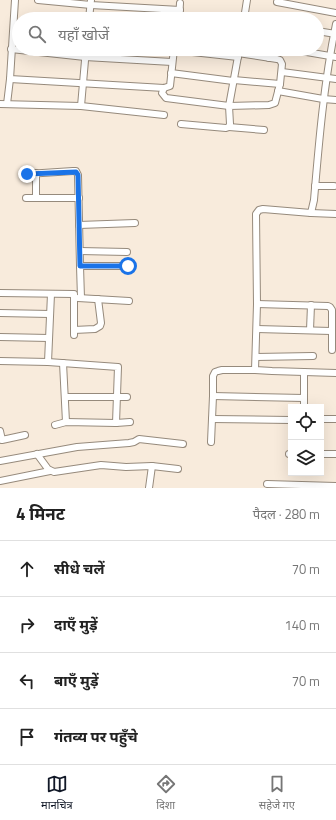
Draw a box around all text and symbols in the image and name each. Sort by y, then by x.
search box [12,12,324,56]
icon: search [26,23,48,45]
text: यहाँ खोजें [58,23,109,46]
route end [18,165,36,183]
route start [119,257,137,275]
map controls [288,404,324,476]
button: locate [288,404,324,440]
button: layers [288,440,324,476]
text: 4 मिनट [16,501,65,527]
text: पैदल · 280 m [253,504,320,524]
text: सीधे चलें [54,557,105,580]
icon: ahead [16,558,38,580]
text: 70 m [292,559,320,579]
text: दाएँ मुड़ें [54,613,98,636]
icon: right [16,614,38,636]
text: 140 m [284,615,320,635]
text: बाएँ मुड़ें [54,669,98,692]
icon: left [16,670,38,692]
text: 70 m [292,671,320,691]
text: गंतव्य पर पहुँचे [54,725,138,748]
icon: arrive [16,726,38,748]
tab: मानचित्र [41,773,73,813]
tab: दिशा [155,773,177,813]
tab: सहेजे गए [259,773,295,813]

